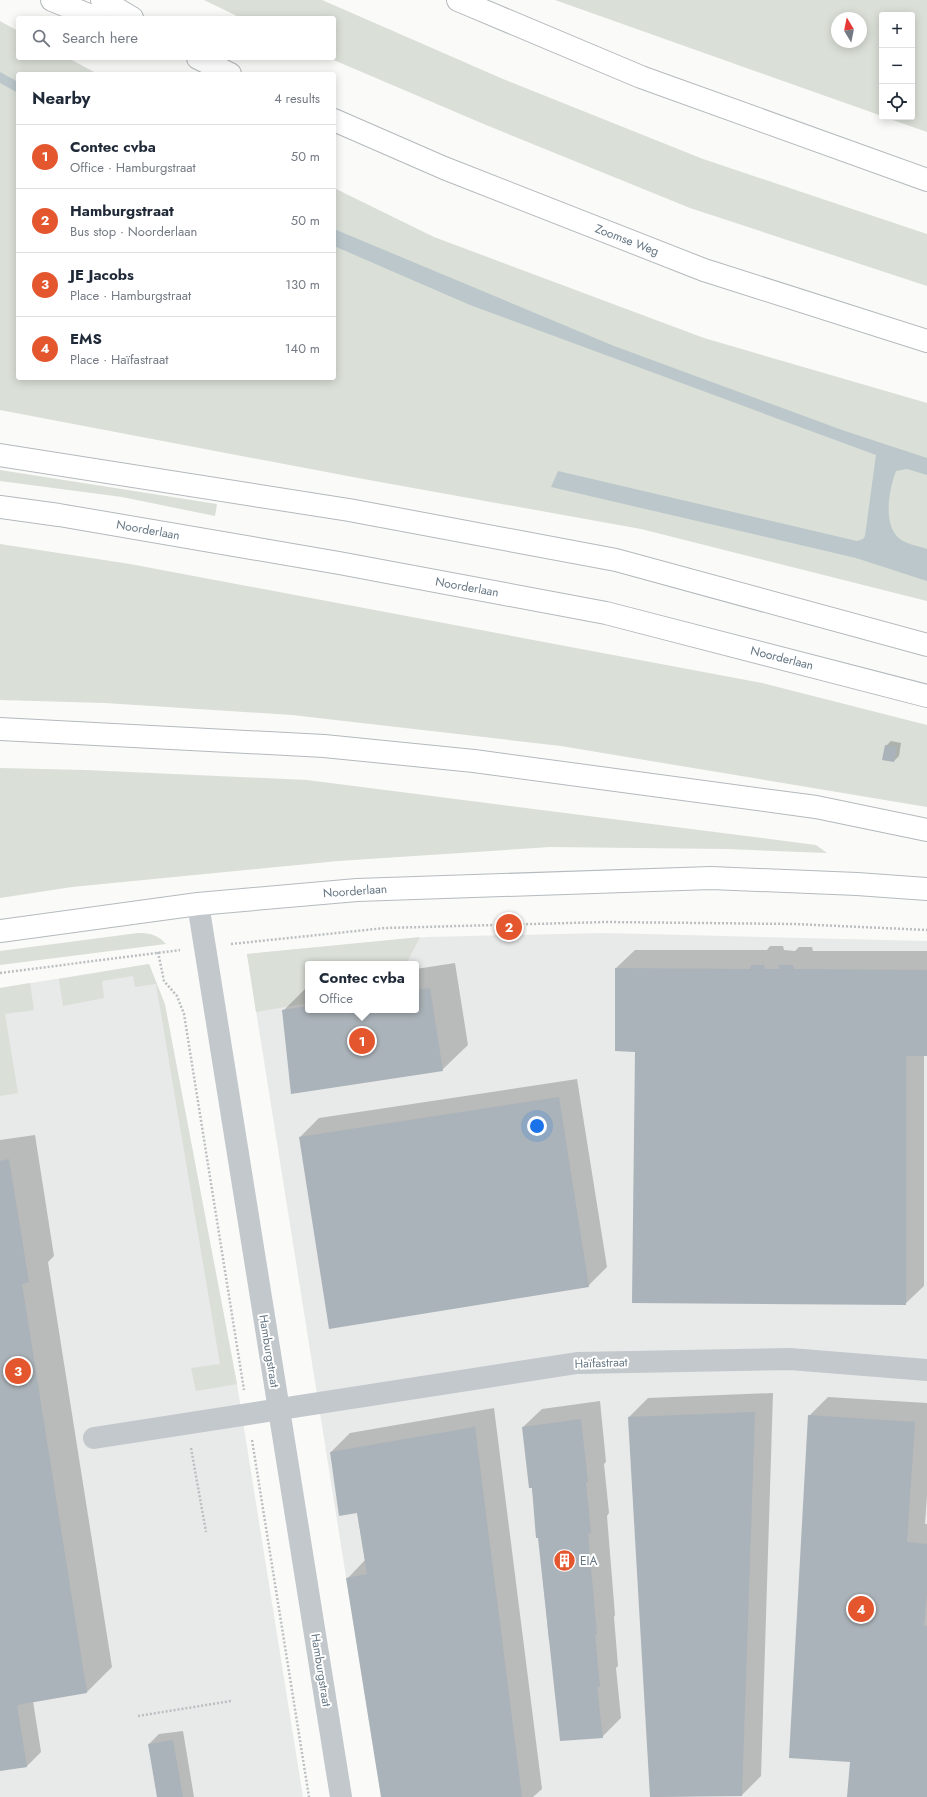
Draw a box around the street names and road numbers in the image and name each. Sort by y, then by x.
street label: Zoomse Weg [592,220,662,260]
street label: Noorderlaan [115,516,181,544]
street label: Noorderlaan [434,573,500,601]
street label: Noorderlaan [749,641,815,675]
street label: Noorderlaan [322,880,388,902]
street label: Hamburgstraat [254,1313,284,1389]
street label: Haïfastraat [574,1353,628,1373]
street label: Hamburgstraat [306,1632,336,1708]

